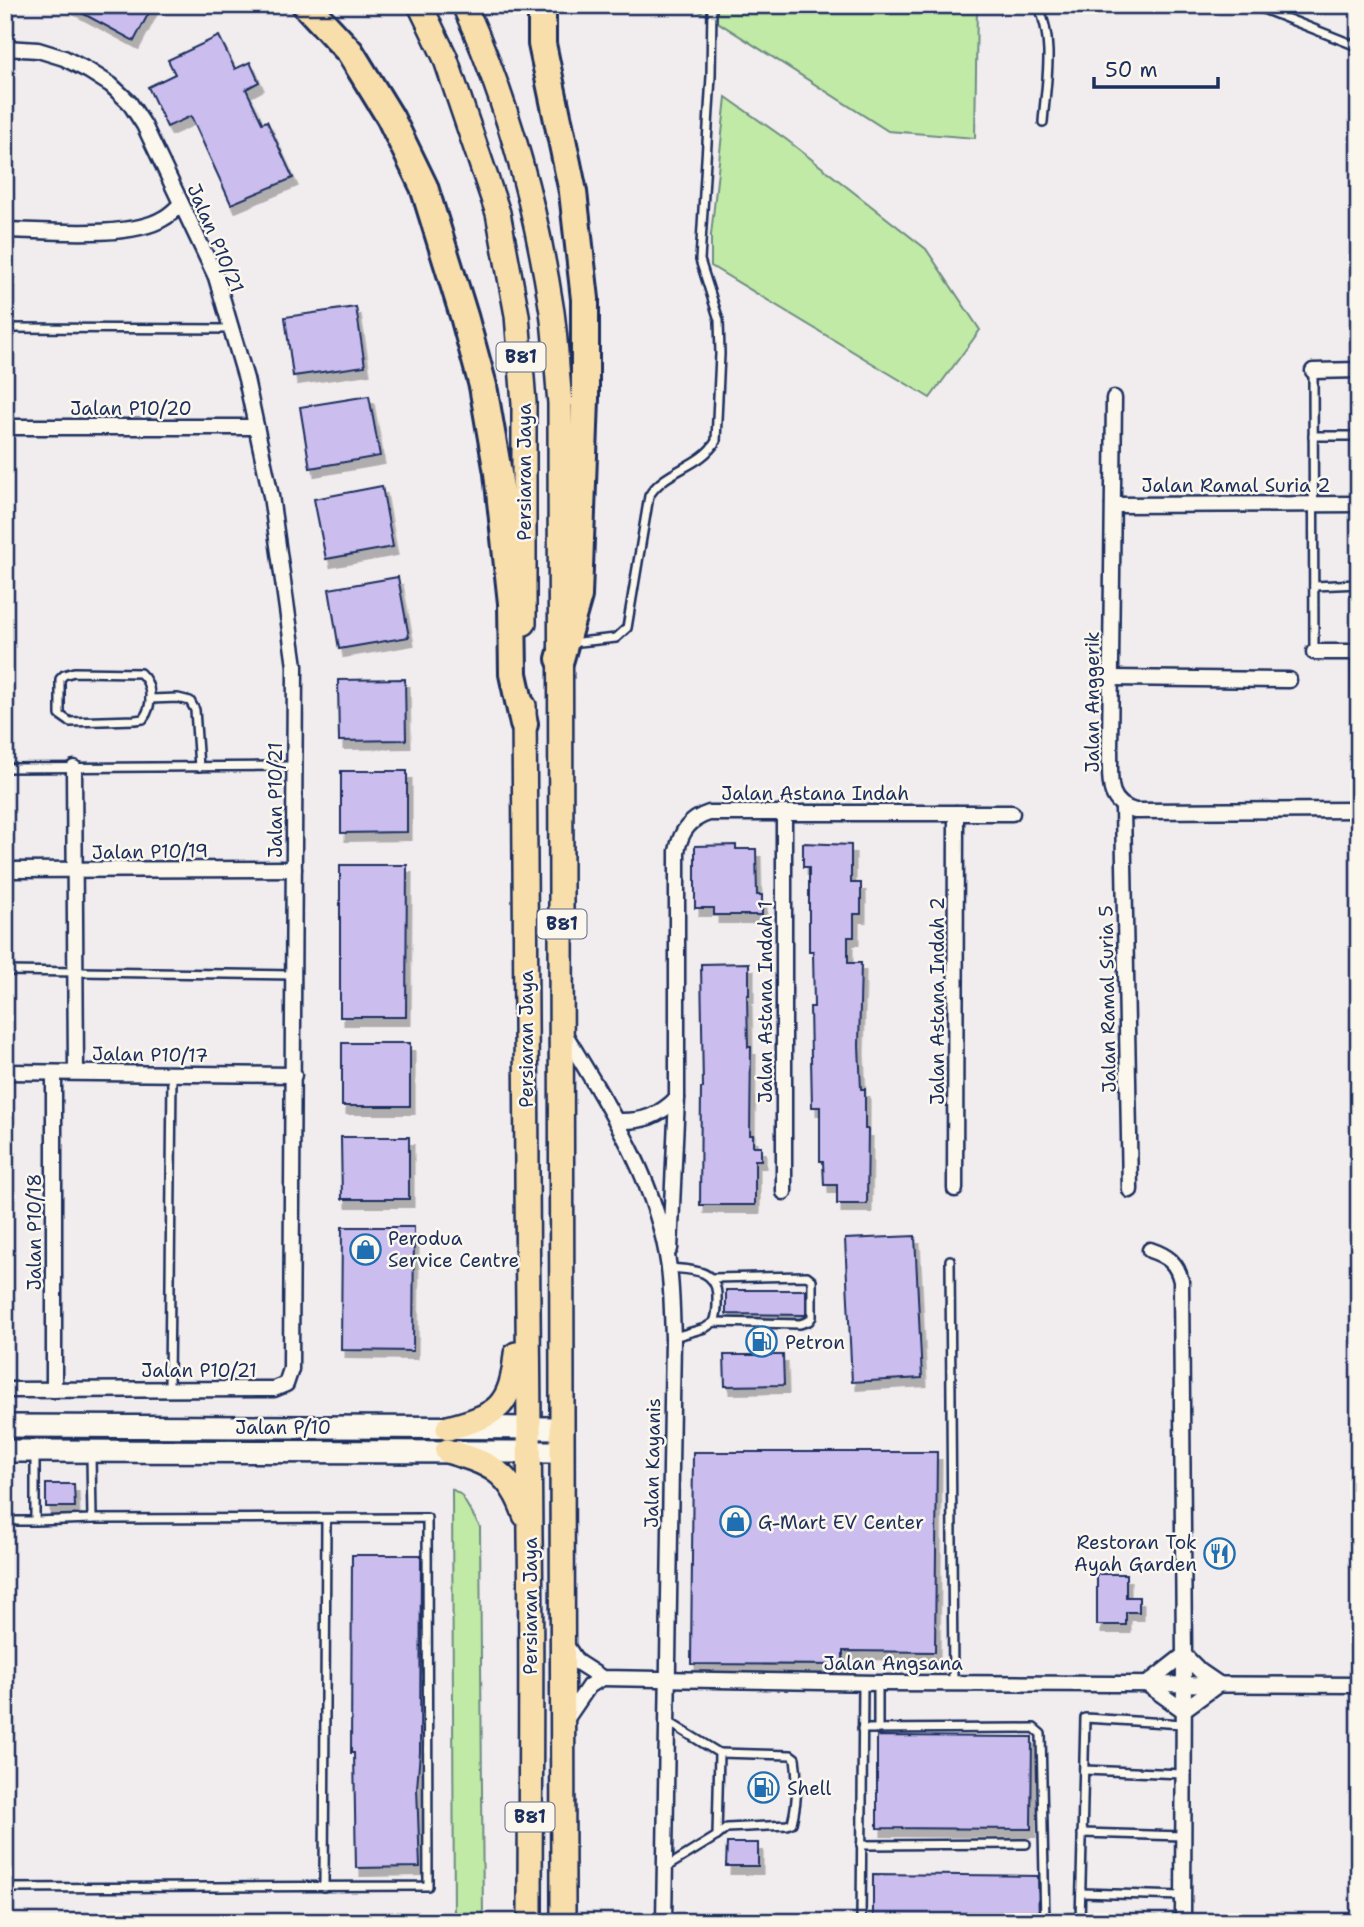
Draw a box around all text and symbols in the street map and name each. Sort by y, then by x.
scale bar [1094,46,1219,90]
text: 50 m [1105,56,1158,84]
street label: Jalan P10/21 [181,180,250,297]
road number: B81 [496,342,546,372]
street label: Jalan P10/20 [70,396,192,421]
street label: Persiaran Jaya [512,403,537,541]
street label: Jalan Ramal Suria 2 [1141,473,1331,498]
street label: Jalan Anggerik [1080,631,1105,773]
street label: Jalan P10/21 [263,742,288,858]
street label: Jalan Astana Indah [721,781,909,806]
street label: Jalan P10/19 [92,838,209,865]
street label: Jalan Astana Indah 2 [925,897,950,1105]
street label: Jalan Astana Indah 1 [753,901,778,1103]
street label: Jalan Ramal Suria 5 [1093,905,1122,1093]
road number: B81 [538,909,586,939]
street label: Persiaran Jaya [514,970,539,1108]
street label: Jalan P10/17 [92,1041,208,1068]
street label: Jalan P10/18 [22,1173,47,1291]
place label: Perodua Service Centre [388,1226,519,1273]
shop icon: Perodua Service Centre [348,1232,382,1266]
fuel station icon: Petron [745,1325,779,1359]
place label: Petron [785,1330,845,1355]
street label: Jalan P10/21 [141,1358,257,1383]
street label: Jalan Kayanis [639,1398,666,1528]
street label: Jalan P/10 [235,1415,331,1440]
shop icon: G-Mart EV Center [718,1505,752,1539]
place label: G-Mart EV Center [758,1510,924,1535]
place label: Restoran Tok Ayah Garden [1074,1530,1197,1577]
restaurant icon: Restoran Tok Ayah Garden [1203,1536,1237,1570]
street label: Persiaran Jaya [518,1537,543,1675]
street label: Jalan Angsana [823,1651,963,1676]
fuel station icon: Shell [747,1771,781,1805]
place label: Shell [787,1776,831,1801]
road number: B81 [505,1802,554,1831]

